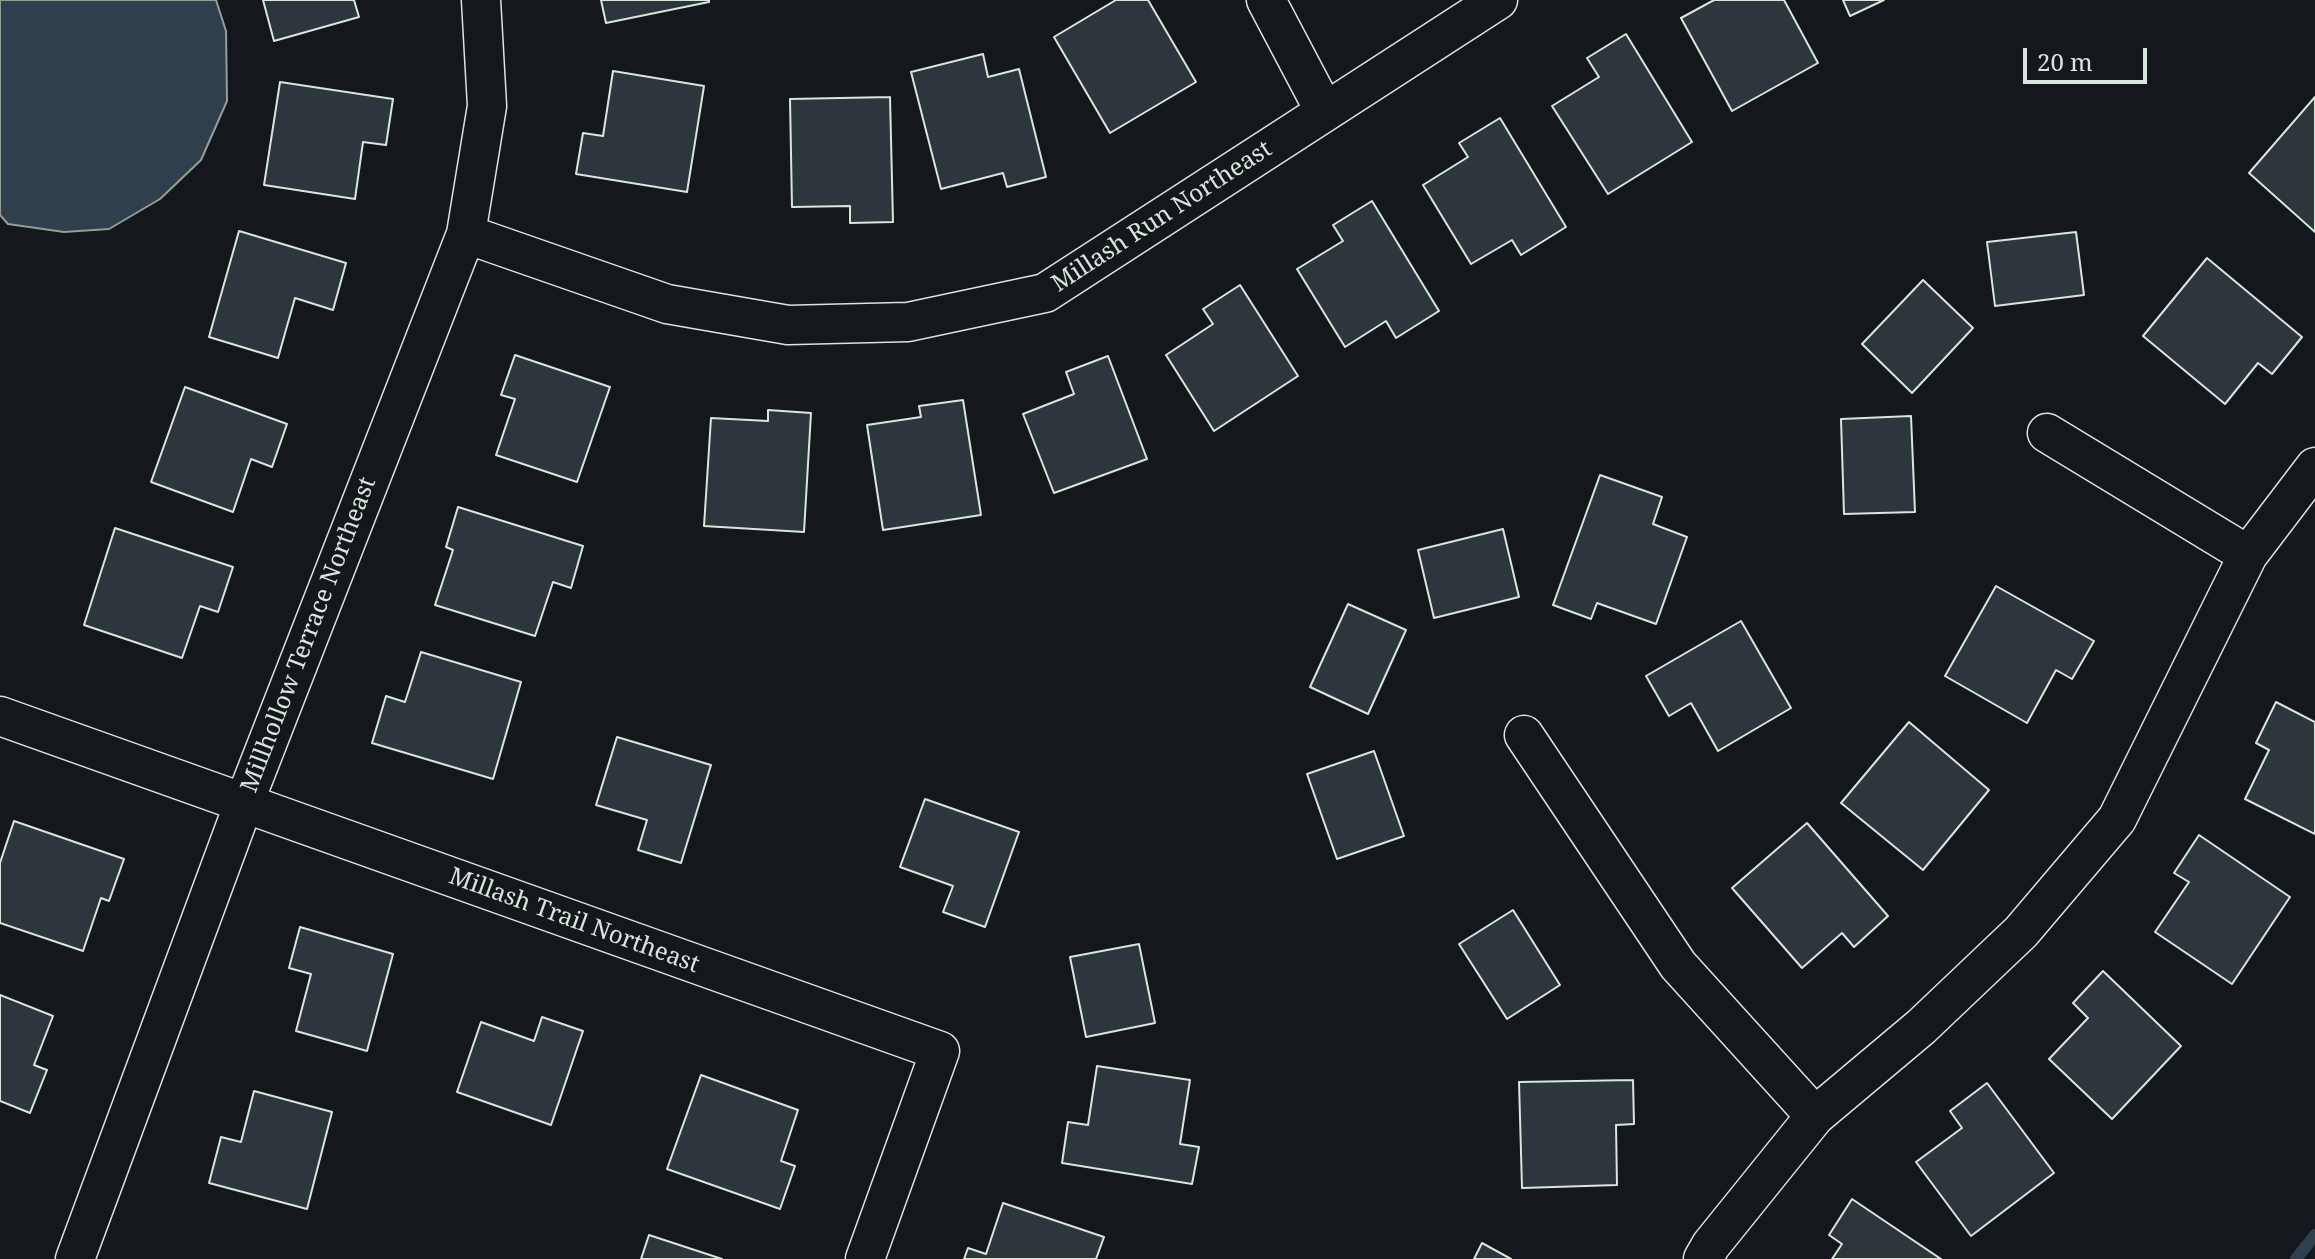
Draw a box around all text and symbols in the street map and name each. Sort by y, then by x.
scale bar [2027,32,2151,82]
text: 20 m [2037,45,2093,78]
street label: Millash Run Northeast [1047,135,1277,299]
street label: Millhollow Terrace Northeast [235,473,383,797]
street label: Millash Trail Northeast [445,862,703,980]

